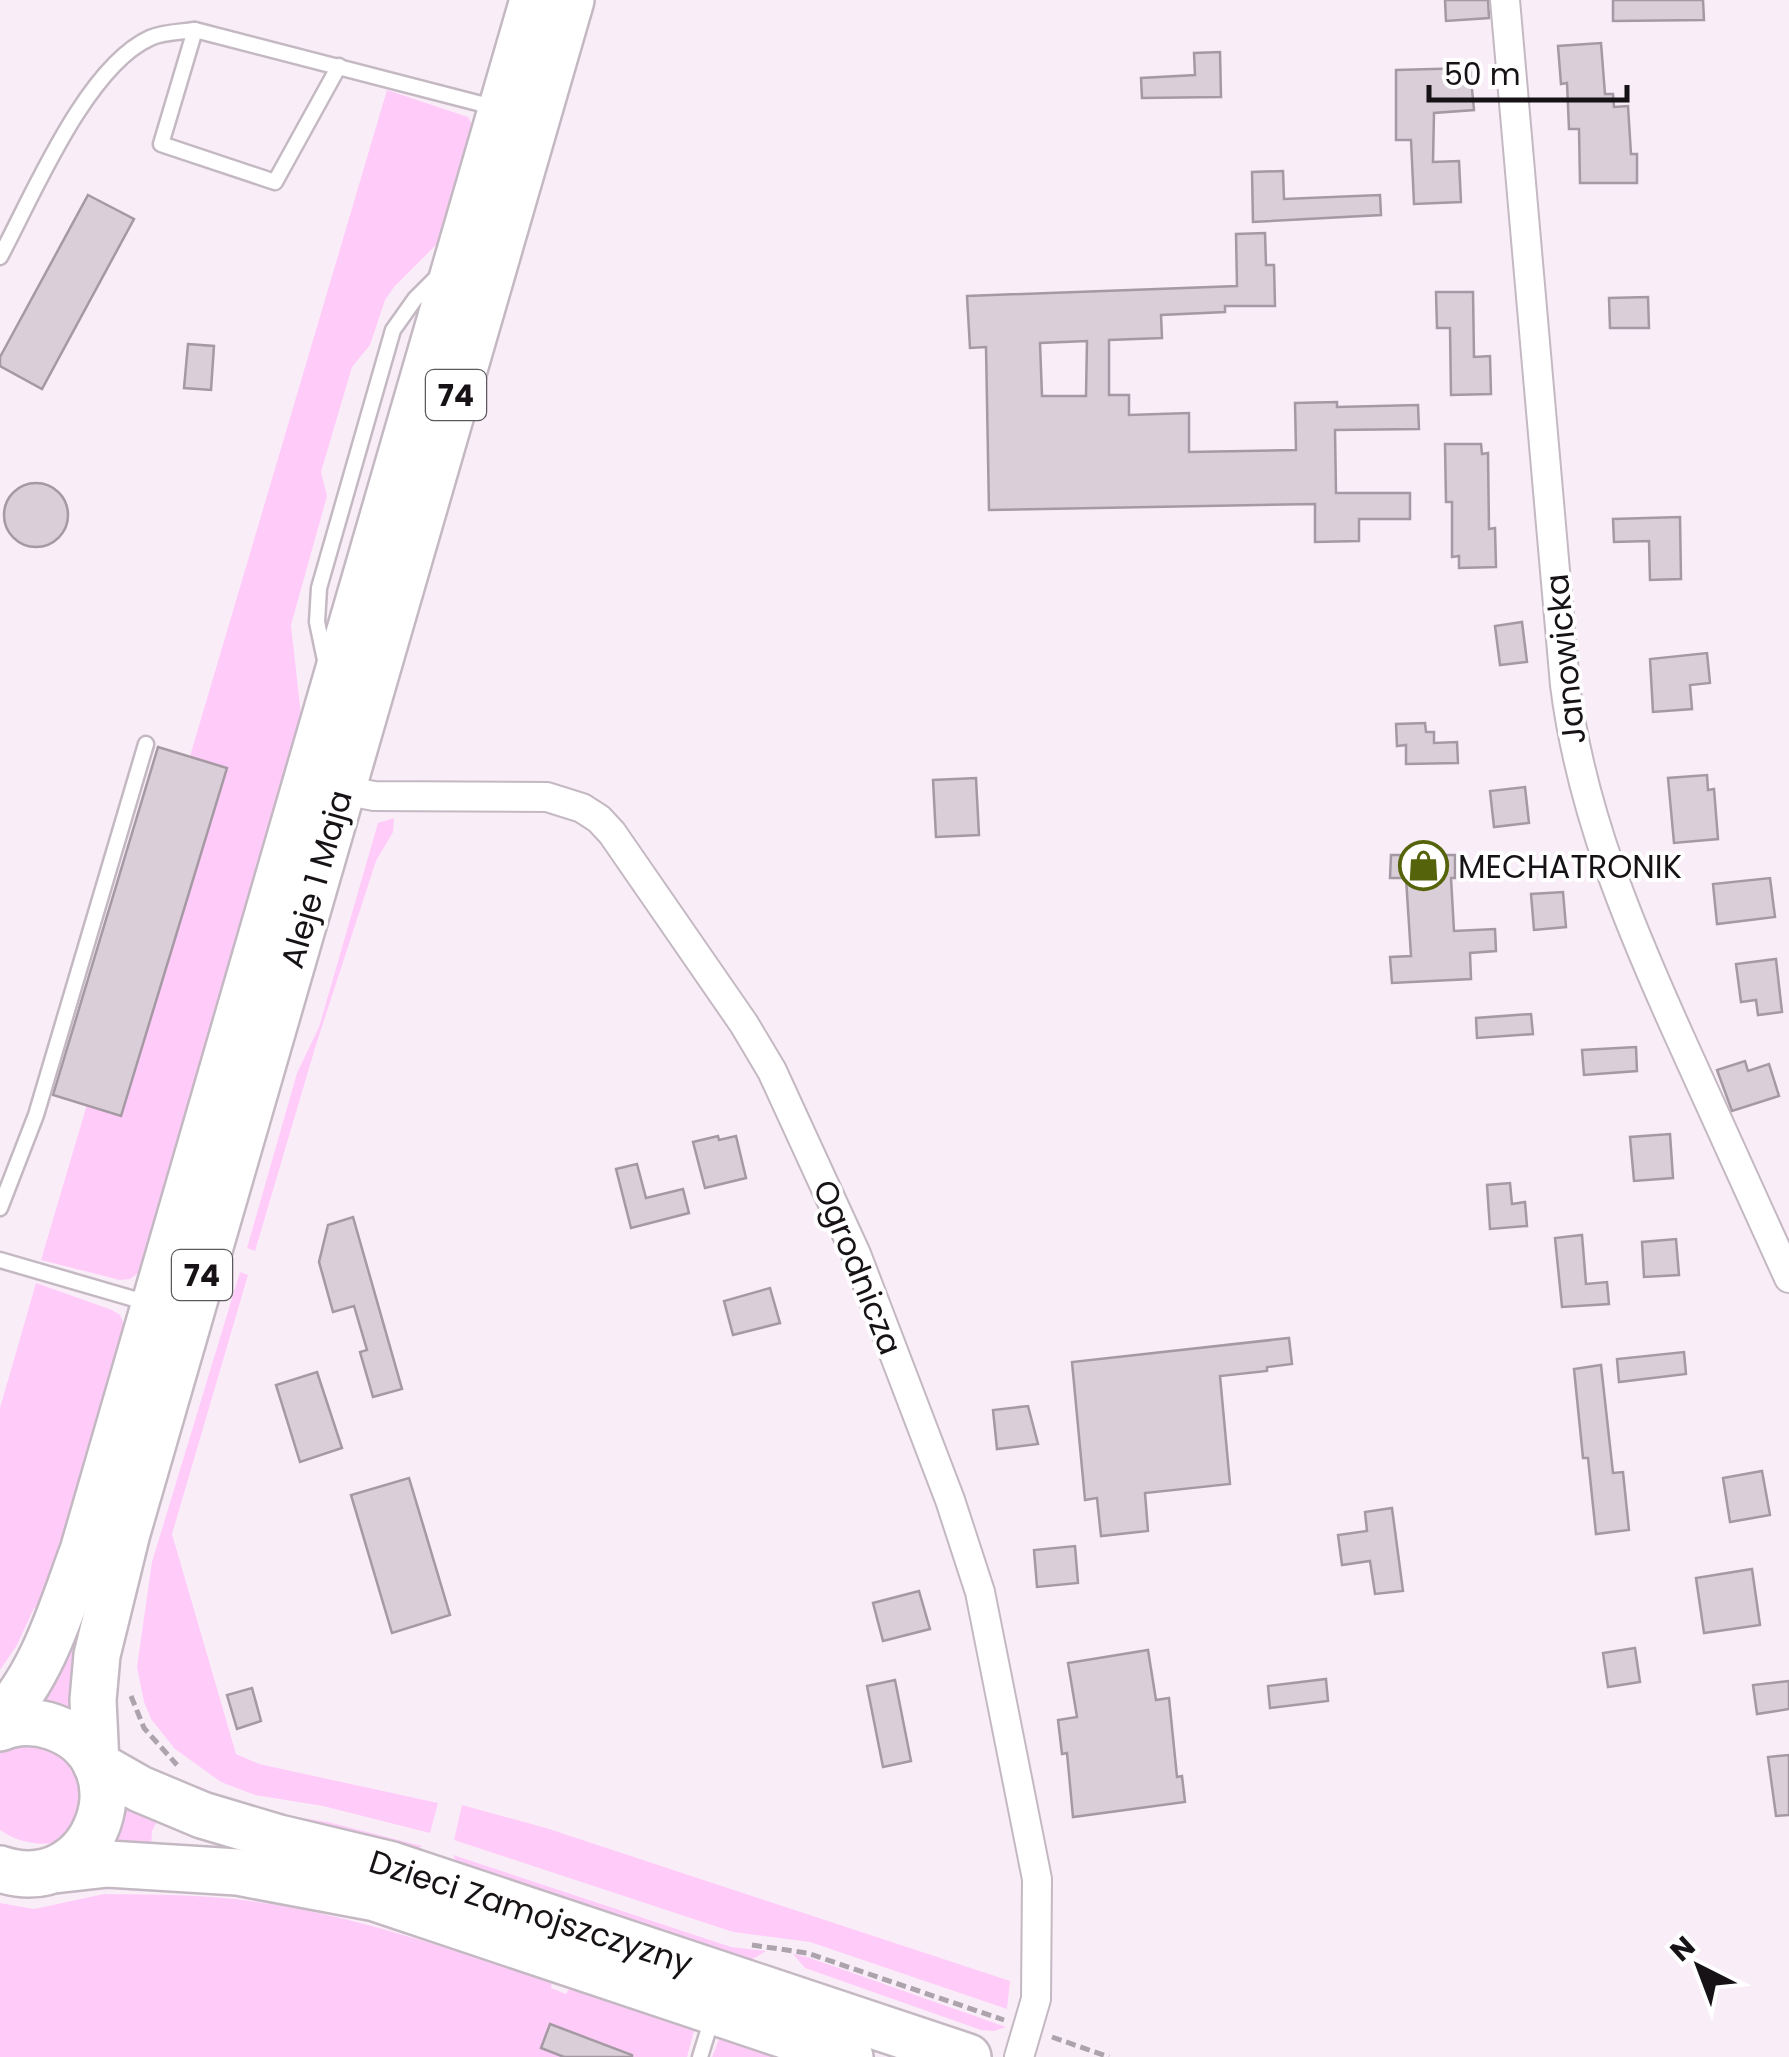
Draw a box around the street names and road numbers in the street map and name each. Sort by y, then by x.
road number: 74 [426,370,486,420]
street label: Janowicka [1534,572,1596,746]
street label: Aleje 1 Maja [269,785,363,973]
street label: Ogrodnicza [803,1173,913,1361]
road number: 74 [172,1250,232,1300]
street label: Dzieci Zamojszczyzny [364,1838,698,1986]

